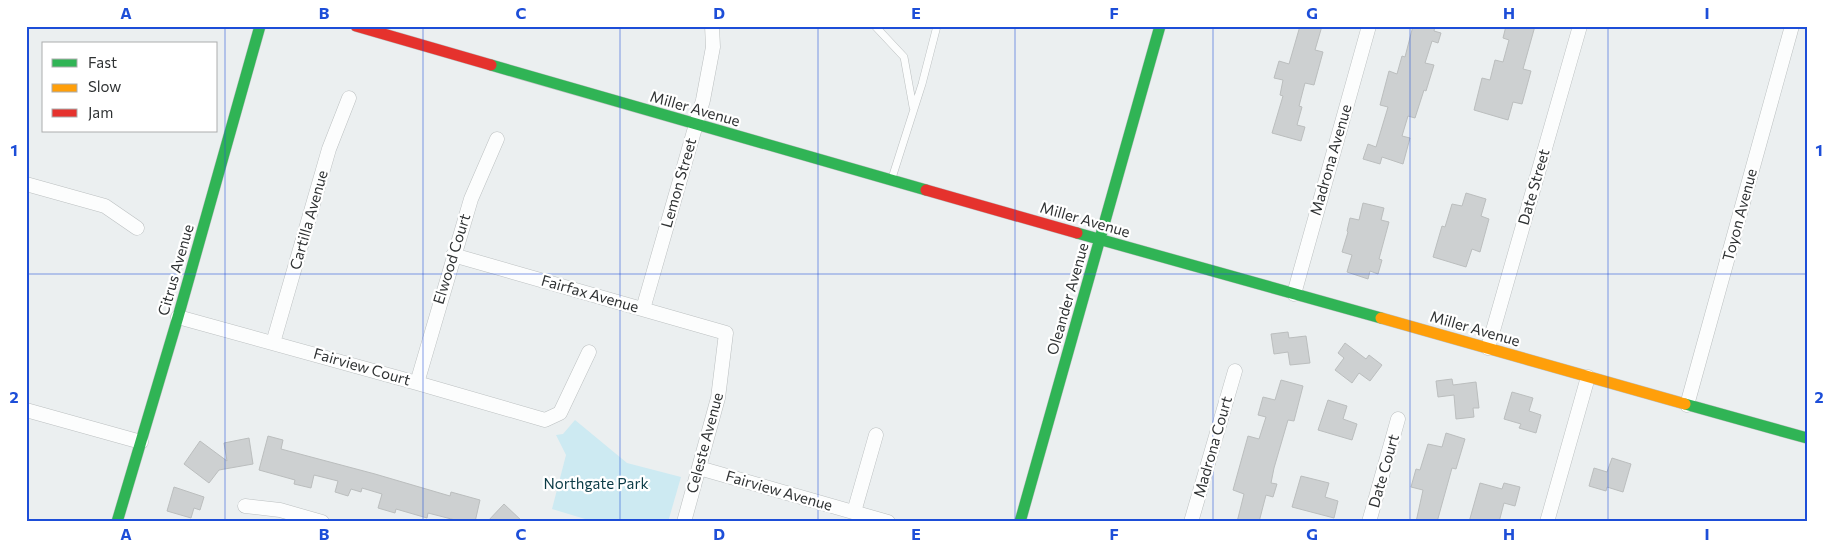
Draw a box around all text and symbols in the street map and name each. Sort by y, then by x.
text: A [120,3,132,22]
text: B [319,3,330,22]
text: C [516,3,527,22]
text: D [713,3,725,22]
text: E [911,3,921,22]
text: F [1109,3,1119,22]
text: G [1306,3,1318,22]
text: H [1503,3,1515,22]
text: I [1704,3,1710,22]
legend [42,42,218,132]
text: Fast [88,53,117,71]
text: Slow [88,77,121,95]
street label: Miller Avenue [648,87,742,129]
street label: Madrona Avenue [1306,102,1355,217]
text: Jam [88,103,113,121]
street label: Lemon Street [657,136,699,230]
text: 1 [10,140,18,159]
text: 1 [1815,140,1823,159]
street label: Date Street [1514,147,1552,227]
street label: Toyon Avenue [1718,166,1760,263]
street label: Cartilla Avenue [285,168,331,271]
street label: Miller Avenue [1038,198,1132,240]
street label: Elwood Court [429,211,473,306]
street label: Citrus Avenue [153,222,197,318]
street label: Oleander Avenue [1042,240,1092,357]
street label: Fairfax Avenue [539,271,641,316]
street label: Miller Avenue [1428,307,1522,349]
street label: Fairview Court [312,344,413,388]
text: 2 [9,387,19,406]
text: 2 [1814,387,1824,406]
street label: Celeste Avenue [682,390,726,495]
street label: Madrona Court [1189,394,1235,499]
street label: Date Court [1364,432,1402,509]
street label: Fairview Avenue [724,466,835,514]
park label: Northgate Park [543,474,649,492]
text: A [120,524,132,543]
text: B [319,524,330,543]
text: C [516,524,527,543]
text: D [713,524,725,543]
text: E [911,524,921,543]
text: F [1109,524,1119,543]
text: G [1306,524,1318,543]
text: H [1503,524,1515,543]
text: I [1704,524,1710,543]

